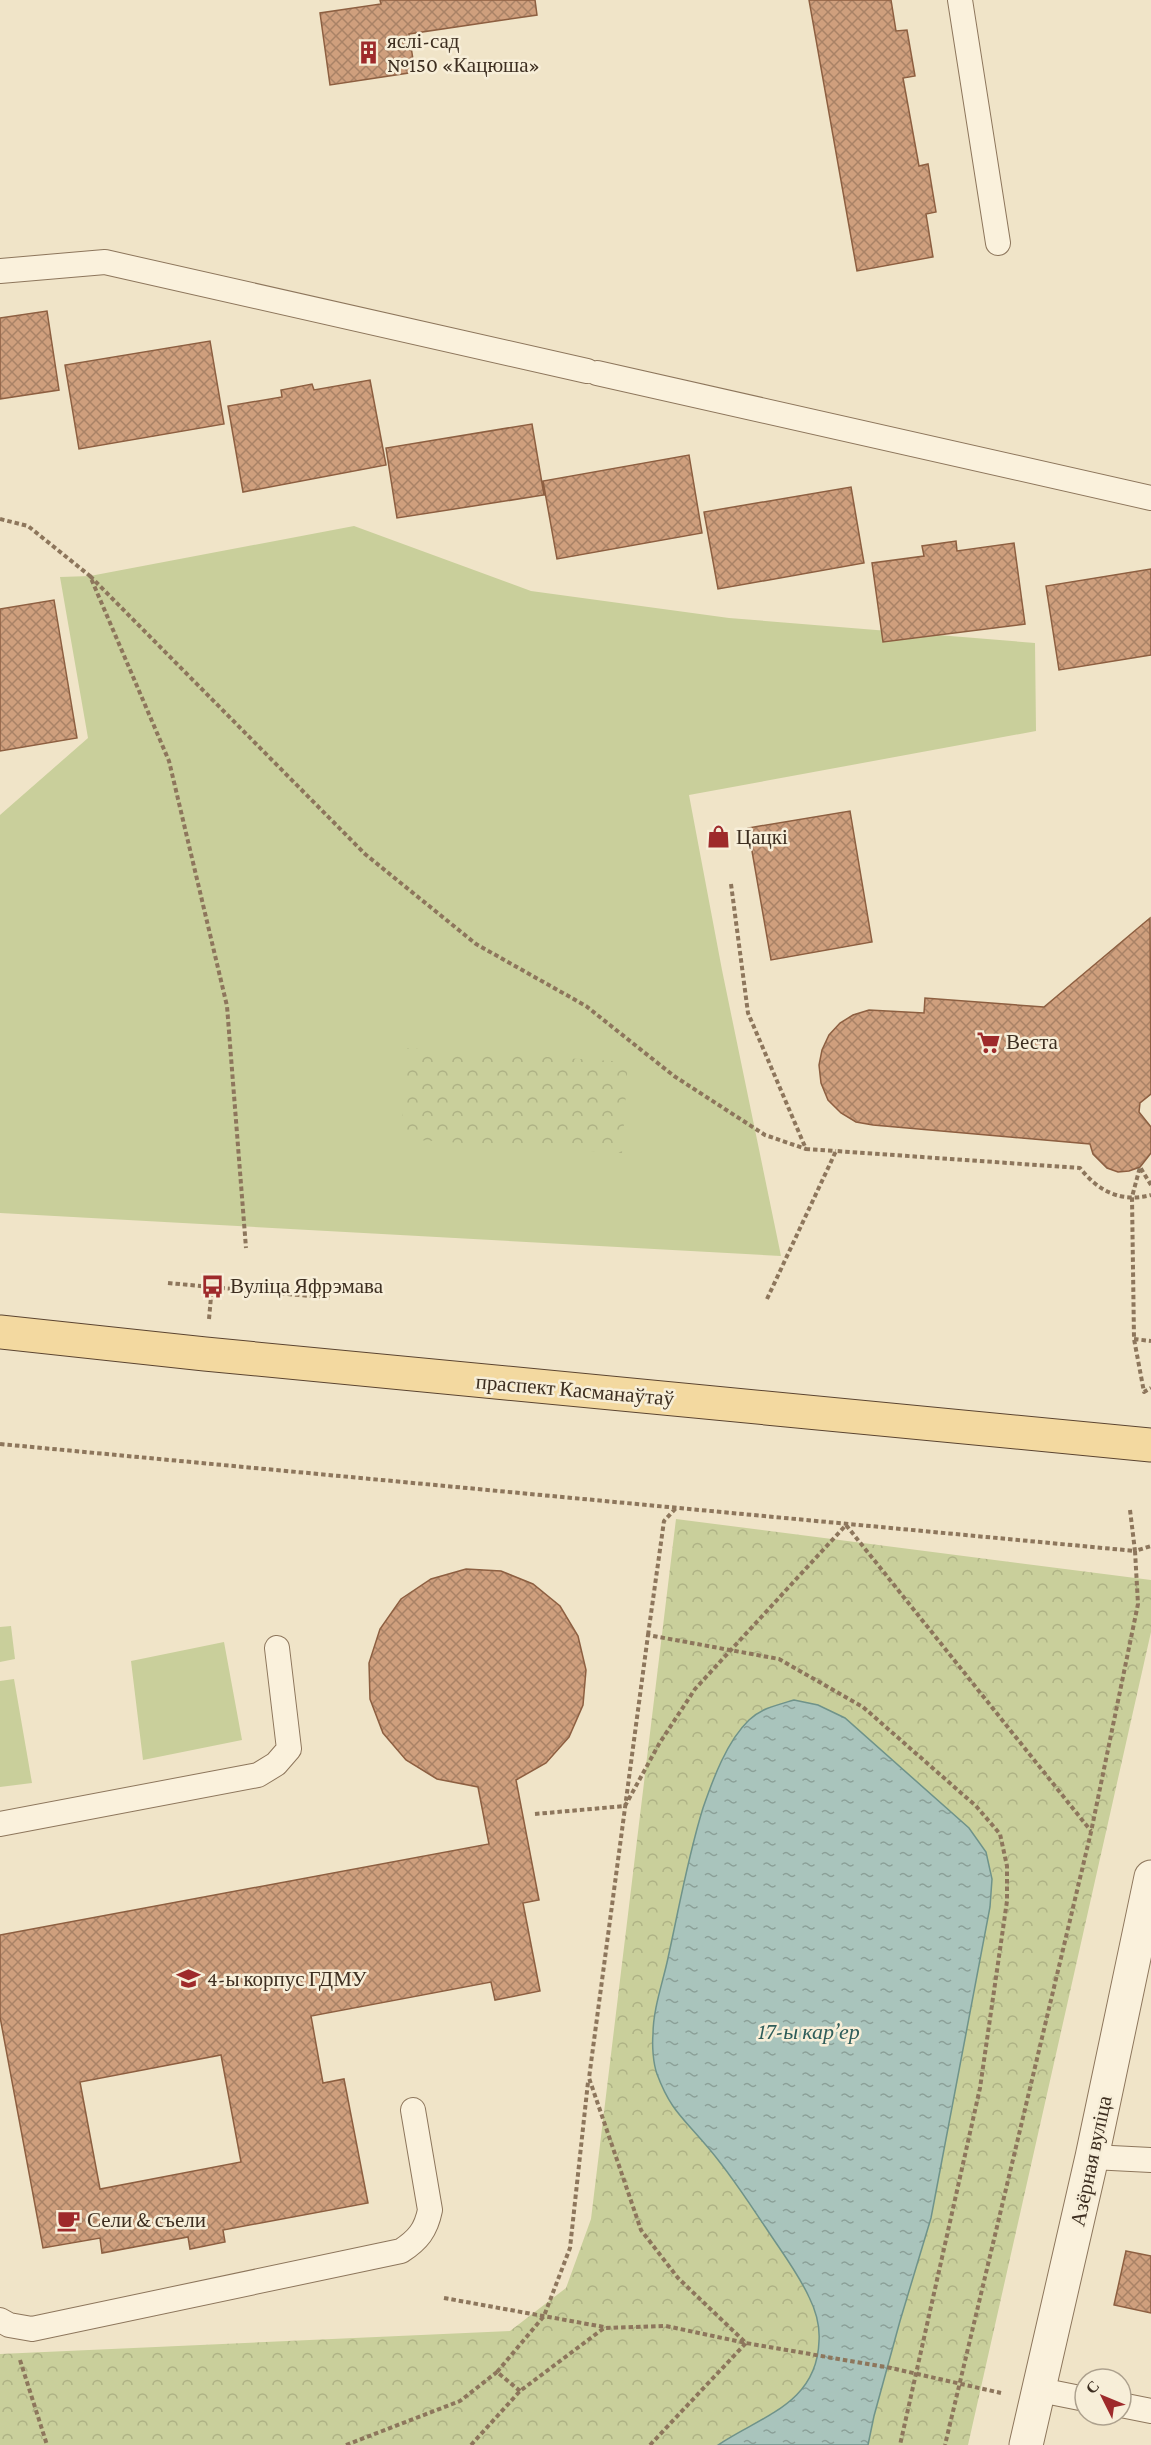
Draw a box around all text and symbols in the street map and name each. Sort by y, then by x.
place label: яслі-сад №150 «Кацюша» [387,29,540,77]
building icon: яслі-сад №150 «Кацюша» [356,40,382,66]
shop icon: Цацкі [705,824,731,850]
place label: Цацкі [736,825,788,849]
supermarket icon: Веста [975,1029,1001,1055]
place label: Веста [1006,1030,1059,1054]
bus stop icon: Вуліца Яфрэмава [199,1273,225,1299]
place label: Вуліца Яфрэмава [230,1274,384,1298]
street label: праспект Касманаўтаў [475,1369,676,1411]
school or university icon: 4-ы корпус ГДМУ [176,1966,202,1992]
place label: 4-ы корпус ГДМУ [207,1967,367,1991]
water label: 17-ы кар’ер [758,2019,860,2044]
street label: Азёрная вуліца [1065,2093,1117,2229]
cafe icon: Сели & съели [56,2207,82,2233]
place label: Сели & съели [87,2208,206,2232]
north arrow [1073,2367,1133,2427]
text: С [1082,2377,1103,2397]

